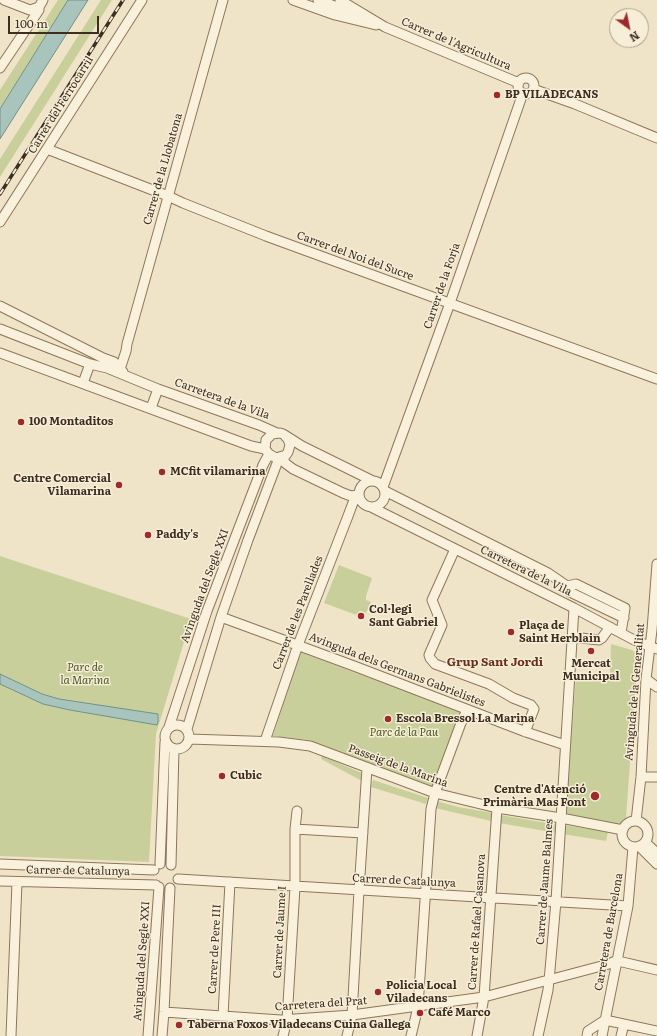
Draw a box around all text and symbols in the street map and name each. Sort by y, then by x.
scale bar [10,8,101,34]
north arrow [609,8,649,48]
text: 100 m [15,14,48,32]
street label: Carrer de l'Agricultura [399,15,513,73]
text: N [627,28,643,46]
street label: Carrer del Ferrocarril [26,54,96,156]
place label: BP VILADECANS [505,88,598,102]
marker: BP VILADECANS [492,90,502,100]
street label: Carrer de la Llobatona [141,112,185,226]
street label: Carrer del Noi del Sucre [295,229,415,283]
street label: Carrer de la Forja [421,241,463,331]
street label: Carretera de la Vila [173,376,271,422]
place label: 100 Montaditos [29,415,113,429]
marker: 100 Montaditos [16,417,26,427]
place label: MCfit vilamarina [170,465,266,479]
marker: MCfit vilamarina [157,467,167,477]
place label: Centre Comercial Vilamarina [13,472,111,498]
marker: Centre Comercial Vilamarina [114,480,124,490]
street label: Avinguda del Segle XXI [178,527,232,645]
place label: Paddy's [156,528,198,542]
marker: Paddy's [143,530,153,540]
street label: Carretera de la Vila [478,543,574,599]
street label: Carrer de les Parellades [270,554,326,672]
place label: Col·legi Sant Gabriel [369,603,438,629]
marker: Col·legi Sant Gabriel [356,611,366,621]
place label: Plaça de Saint Herblain [519,619,601,645]
street label: Avinguda de la Generalitat [622,623,648,761]
marker: Plaça de Saint Herblain [506,627,516,637]
street label: Avinguda dels Germans Gabrielistes [307,630,487,710]
marker: Mercat Municipal [586,646,596,656]
district label: Grup Sant Jordi [447,655,543,669]
place label: Mercat Municipal [562,657,620,683]
park label: Parc de la Marina [60,661,110,687]
place label: Escola Bressol La Marina [396,712,534,726]
marker: Escola Bressol La Marina [383,714,393,724]
park label: Parc de la Pau [370,726,438,740]
street label: Passeig de la Marina [346,742,450,790]
place label: Cubic [230,769,262,783]
marker: Cubic [217,771,227,781]
place label: Centre d'Atenció Primària Mas Font [483,783,586,809]
marker: Centre d'Atenció Primària Mas Font [589,790,601,802]
street label: Carrer de Jaume Balmes [534,819,556,945]
street label: Carrer de Rafael Casanova [466,854,488,990]
street label: Carrer de Catalunya [26,863,130,879]
street label: Carrer de Catalunya [352,872,456,890]
street label: Carretera de Barcelona [592,872,626,992]
street label: Carrer de Jaume I [271,885,289,979]
street label: Avinguda del Segle XXI [131,900,153,1022]
street label: Carrer de Pere III [206,904,224,994]
place label: Policia Local Viladecans [386,979,457,1005]
marker: Policia Local Viladecans [373,987,383,997]
street label: Carretera del Prat [274,994,368,1014]
place label: Café Marco [428,1006,491,1020]
marker: Café Marco [415,1008,425,1018]
place label: Taberna Foxos Viladecans Cuina Gallega [187,1018,411,1032]
marker: Taberna Foxos Viladecans Cuina Gallega [174,1020,184,1030]

